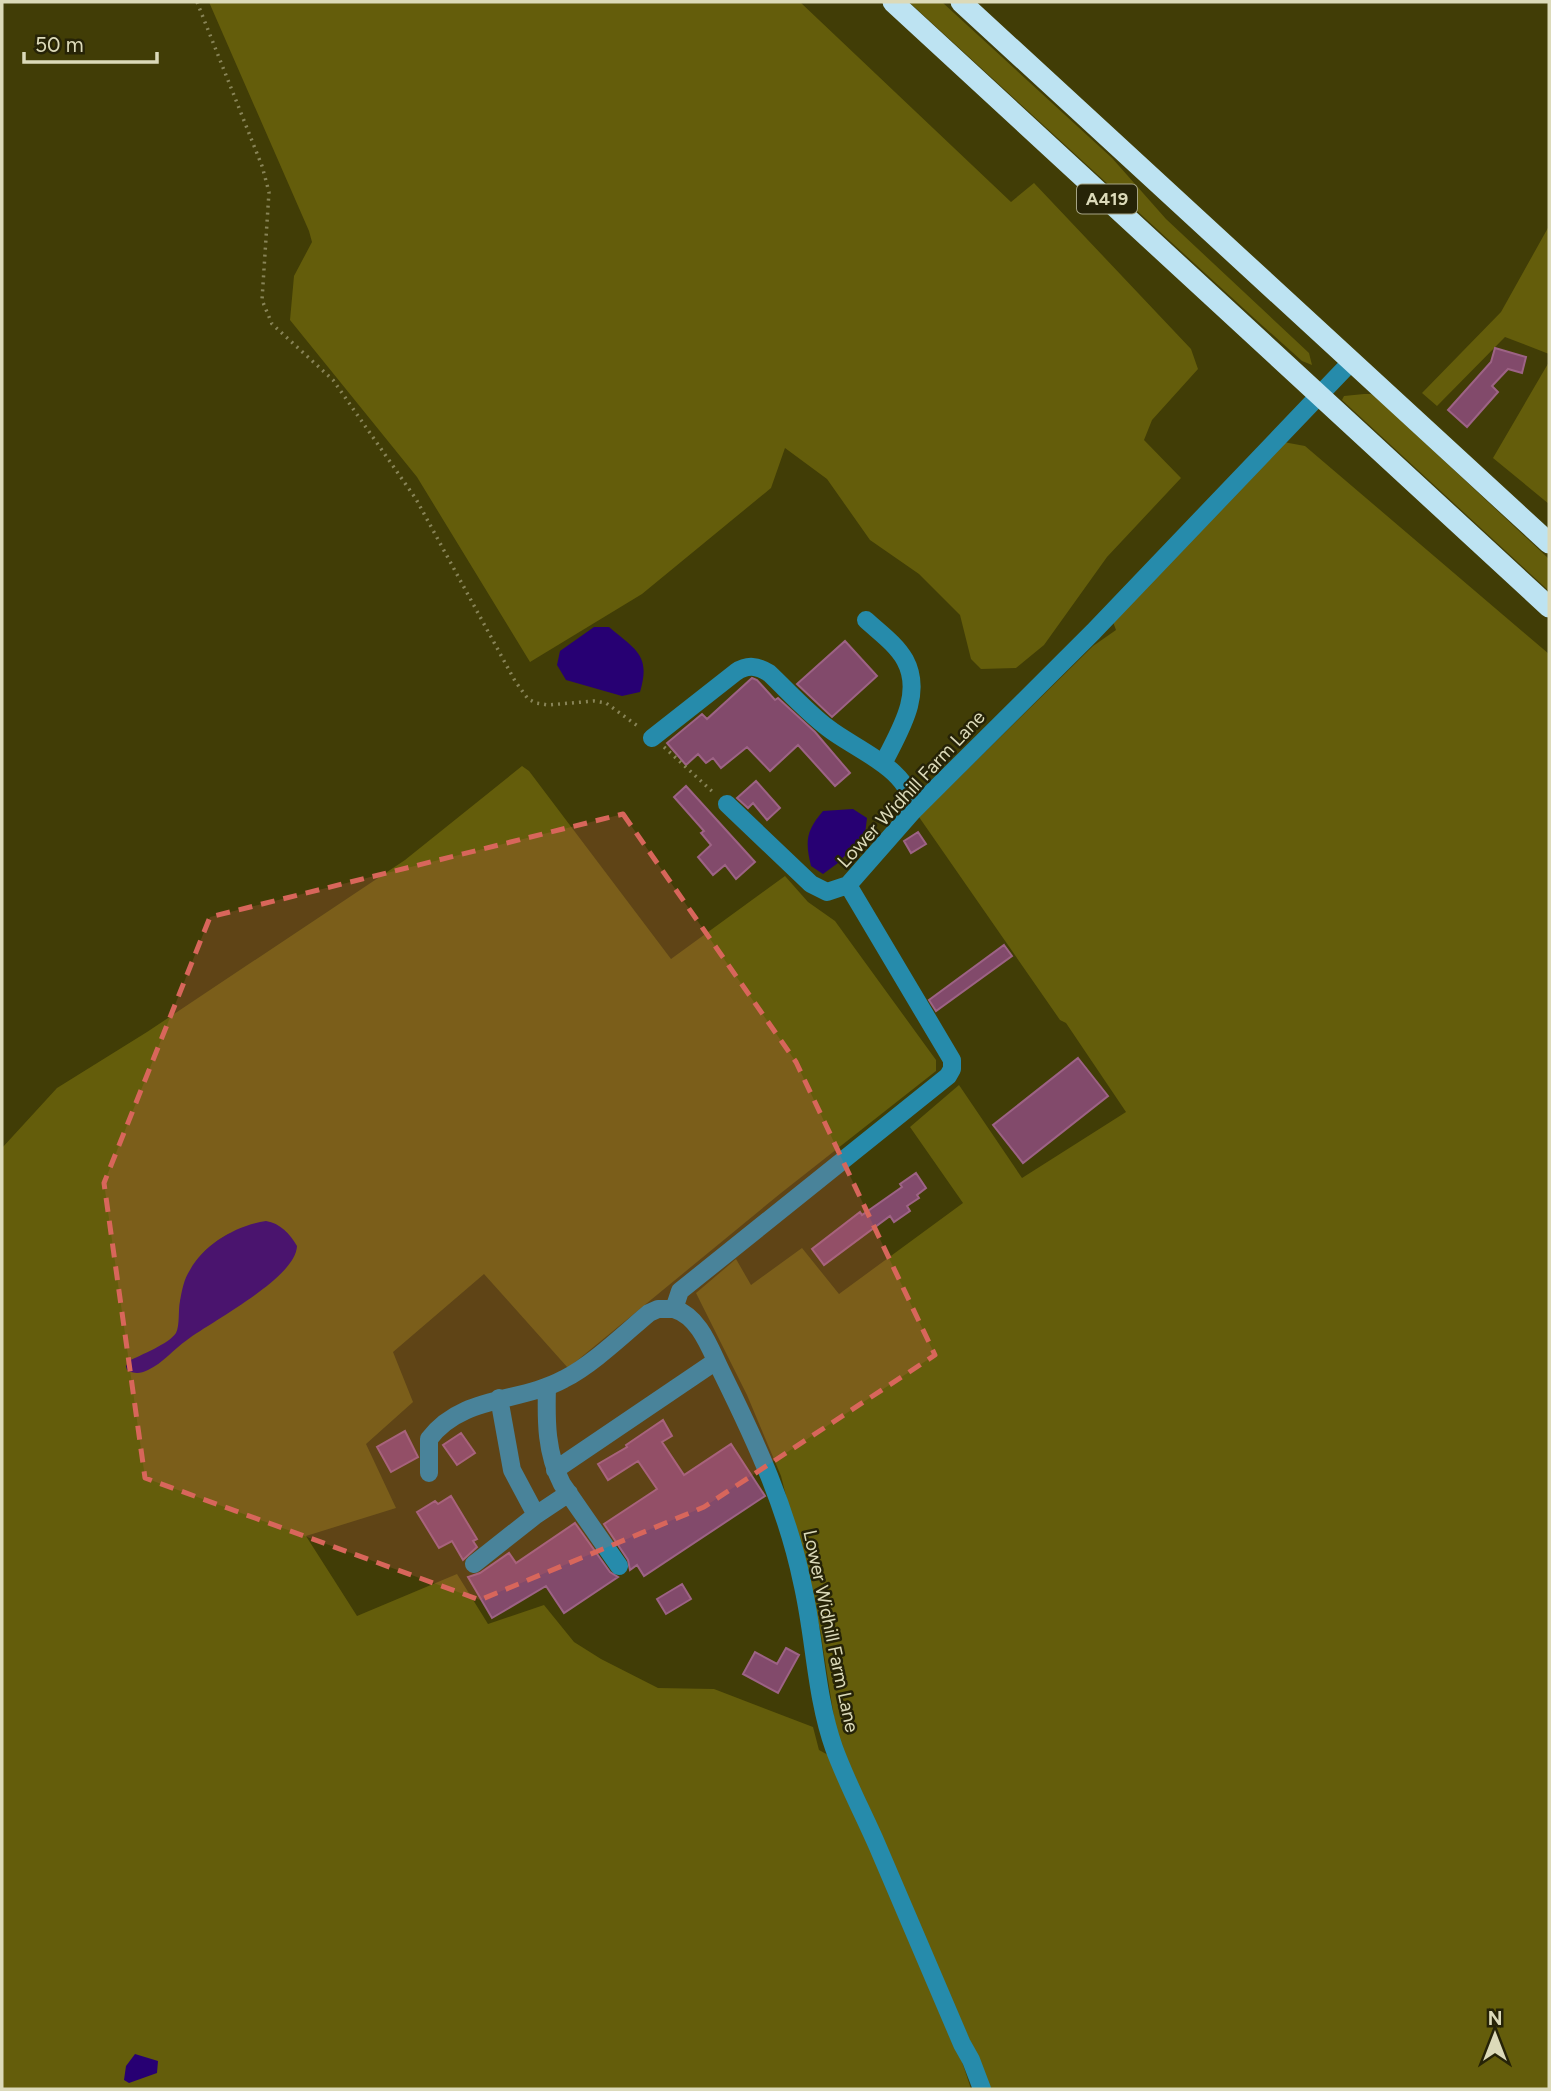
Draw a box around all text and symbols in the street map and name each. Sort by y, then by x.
scale bar [24,21,158,65]
text: 50 m [35,32,84,57]
road number: A419 [1077,184,1137,214]
street label: Lower Widhill Farm Lane [832,706,990,872]
street label: Lower Widhill Farm Lane [798,1528,864,1734]
north arrow [1460,2000,1530,2070]
text: N [1488,2007,1502,2030]

